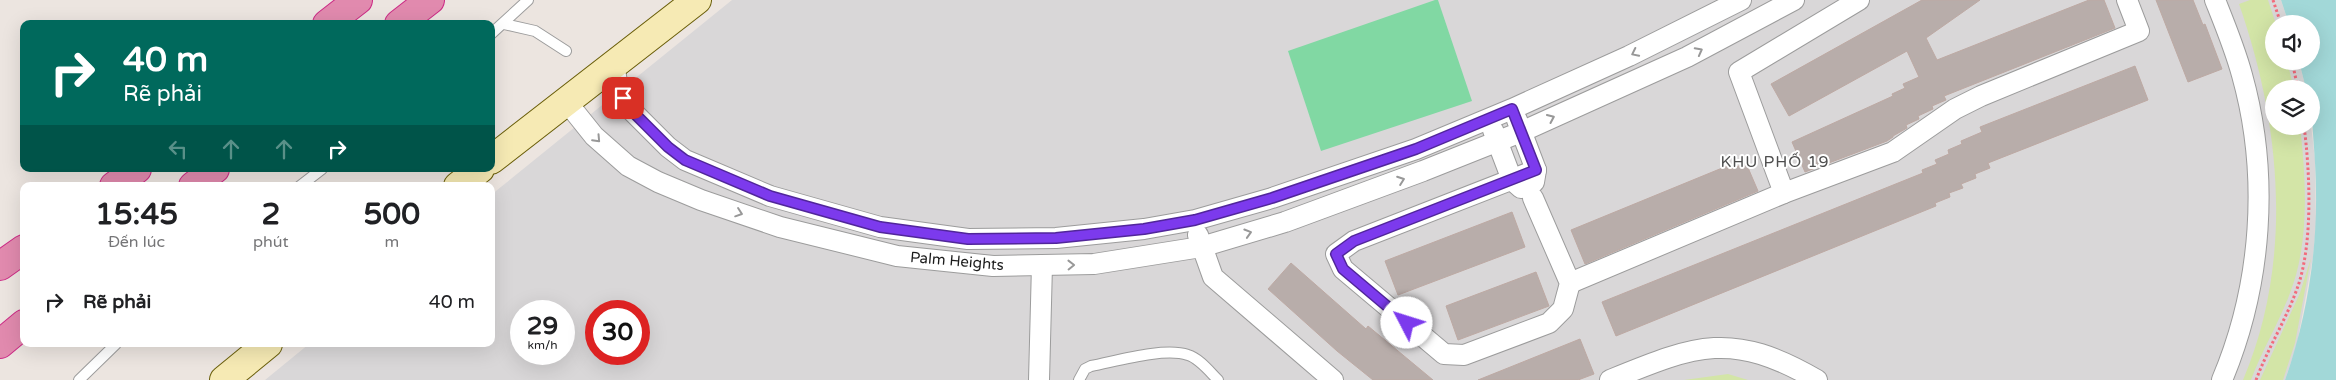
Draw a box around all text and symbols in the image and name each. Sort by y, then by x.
map controls [2265,15,2320,135]
button: sound [2265,15,2320,70]
text: 40 m [123,39,208,81]
icon: right [40,40,105,105]
one-way arrow [1631,46,1640,56]
one-way arrow [1694,47,1703,57]
pin [602,77,644,119]
button: layers [2265,80,2320,135]
text: Rẽ phải [123,81,202,107]
icon: arrive [609,84,637,112]
one-way arrow [1546,114,1555,125]
one-way arrow [591,133,600,142]
icon: left [164,135,192,163]
icon: ahead [217,135,245,163]
icon: ahead [270,135,298,163]
icon: right [323,135,351,163]
district label: KHU PHỐ 19 [1720,152,1830,172]
one-way arrow [1396,176,1405,186]
text: 15:45 [95,196,178,233]
text: 2 [261,196,280,233]
text: 500 [364,196,420,233]
one-way arrow [735,207,743,217]
one-way arrow [1243,229,1251,239]
text: Đến lúc [108,232,165,252]
text: phút [253,232,289,252]
text: m [384,232,399,252]
street label: Palm Heights [909,248,1005,274]
one-way arrow [1067,260,1075,270]
icon: right [40,288,68,316]
text: Rẽ phải [83,291,151,313]
text: 40 m [429,291,475,313]
position arrow [1380,296,1432,348]
speed limit sign: 30 [585,300,650,365]
text: 29 [527,311,558,341]
text: km/h [527,338,558,352]

